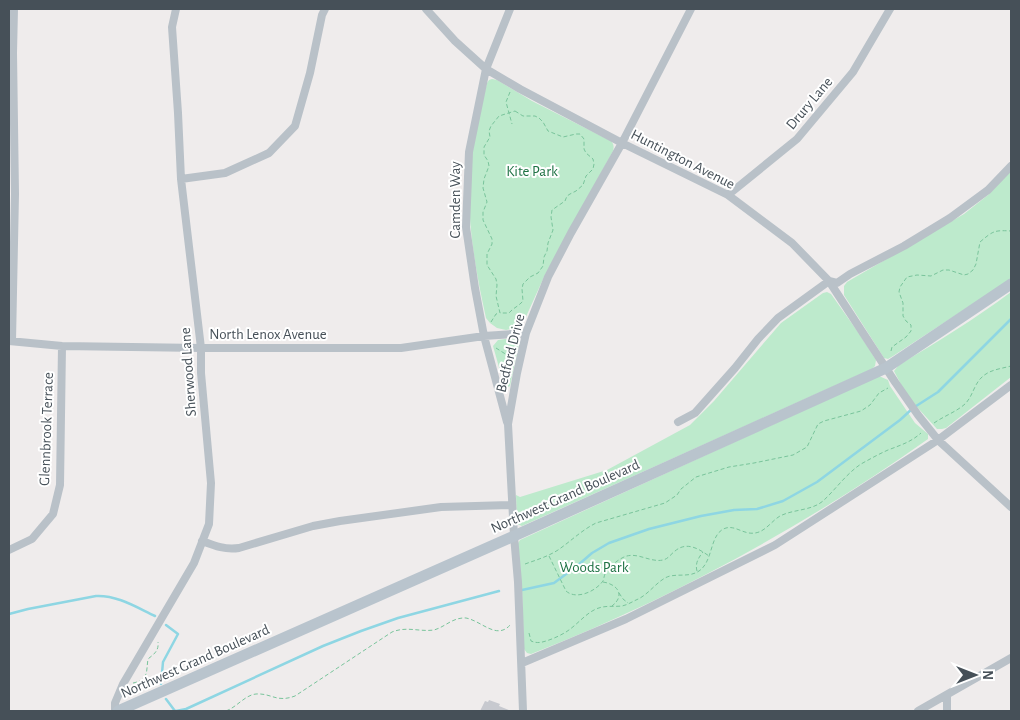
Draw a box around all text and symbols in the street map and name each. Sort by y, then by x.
street label: Drury Lane [783,74,836,133]
street label: Huntington Avenue [628,127,737,192]
street label: Camden Way [448,161,463,239]
park label: Kite Park [506,164,558,179]
street label: Bedford Drive [493,312,528,394]
street label: Sherwood Lane [178,327,199,417]
street label: North Lenox Avenue [209,327,327,342]
street label: Glennbrook Terrace [37,372,56,486]
street label: Northwest Grand Boulevard [489,457,642,536]
park label: Woods Park [559,560,629,575]
street label: Northwest Grand Boulevard [119,622,272,701]
north arrow [950,650,1000,700]
text: N [980,670,994,680]

